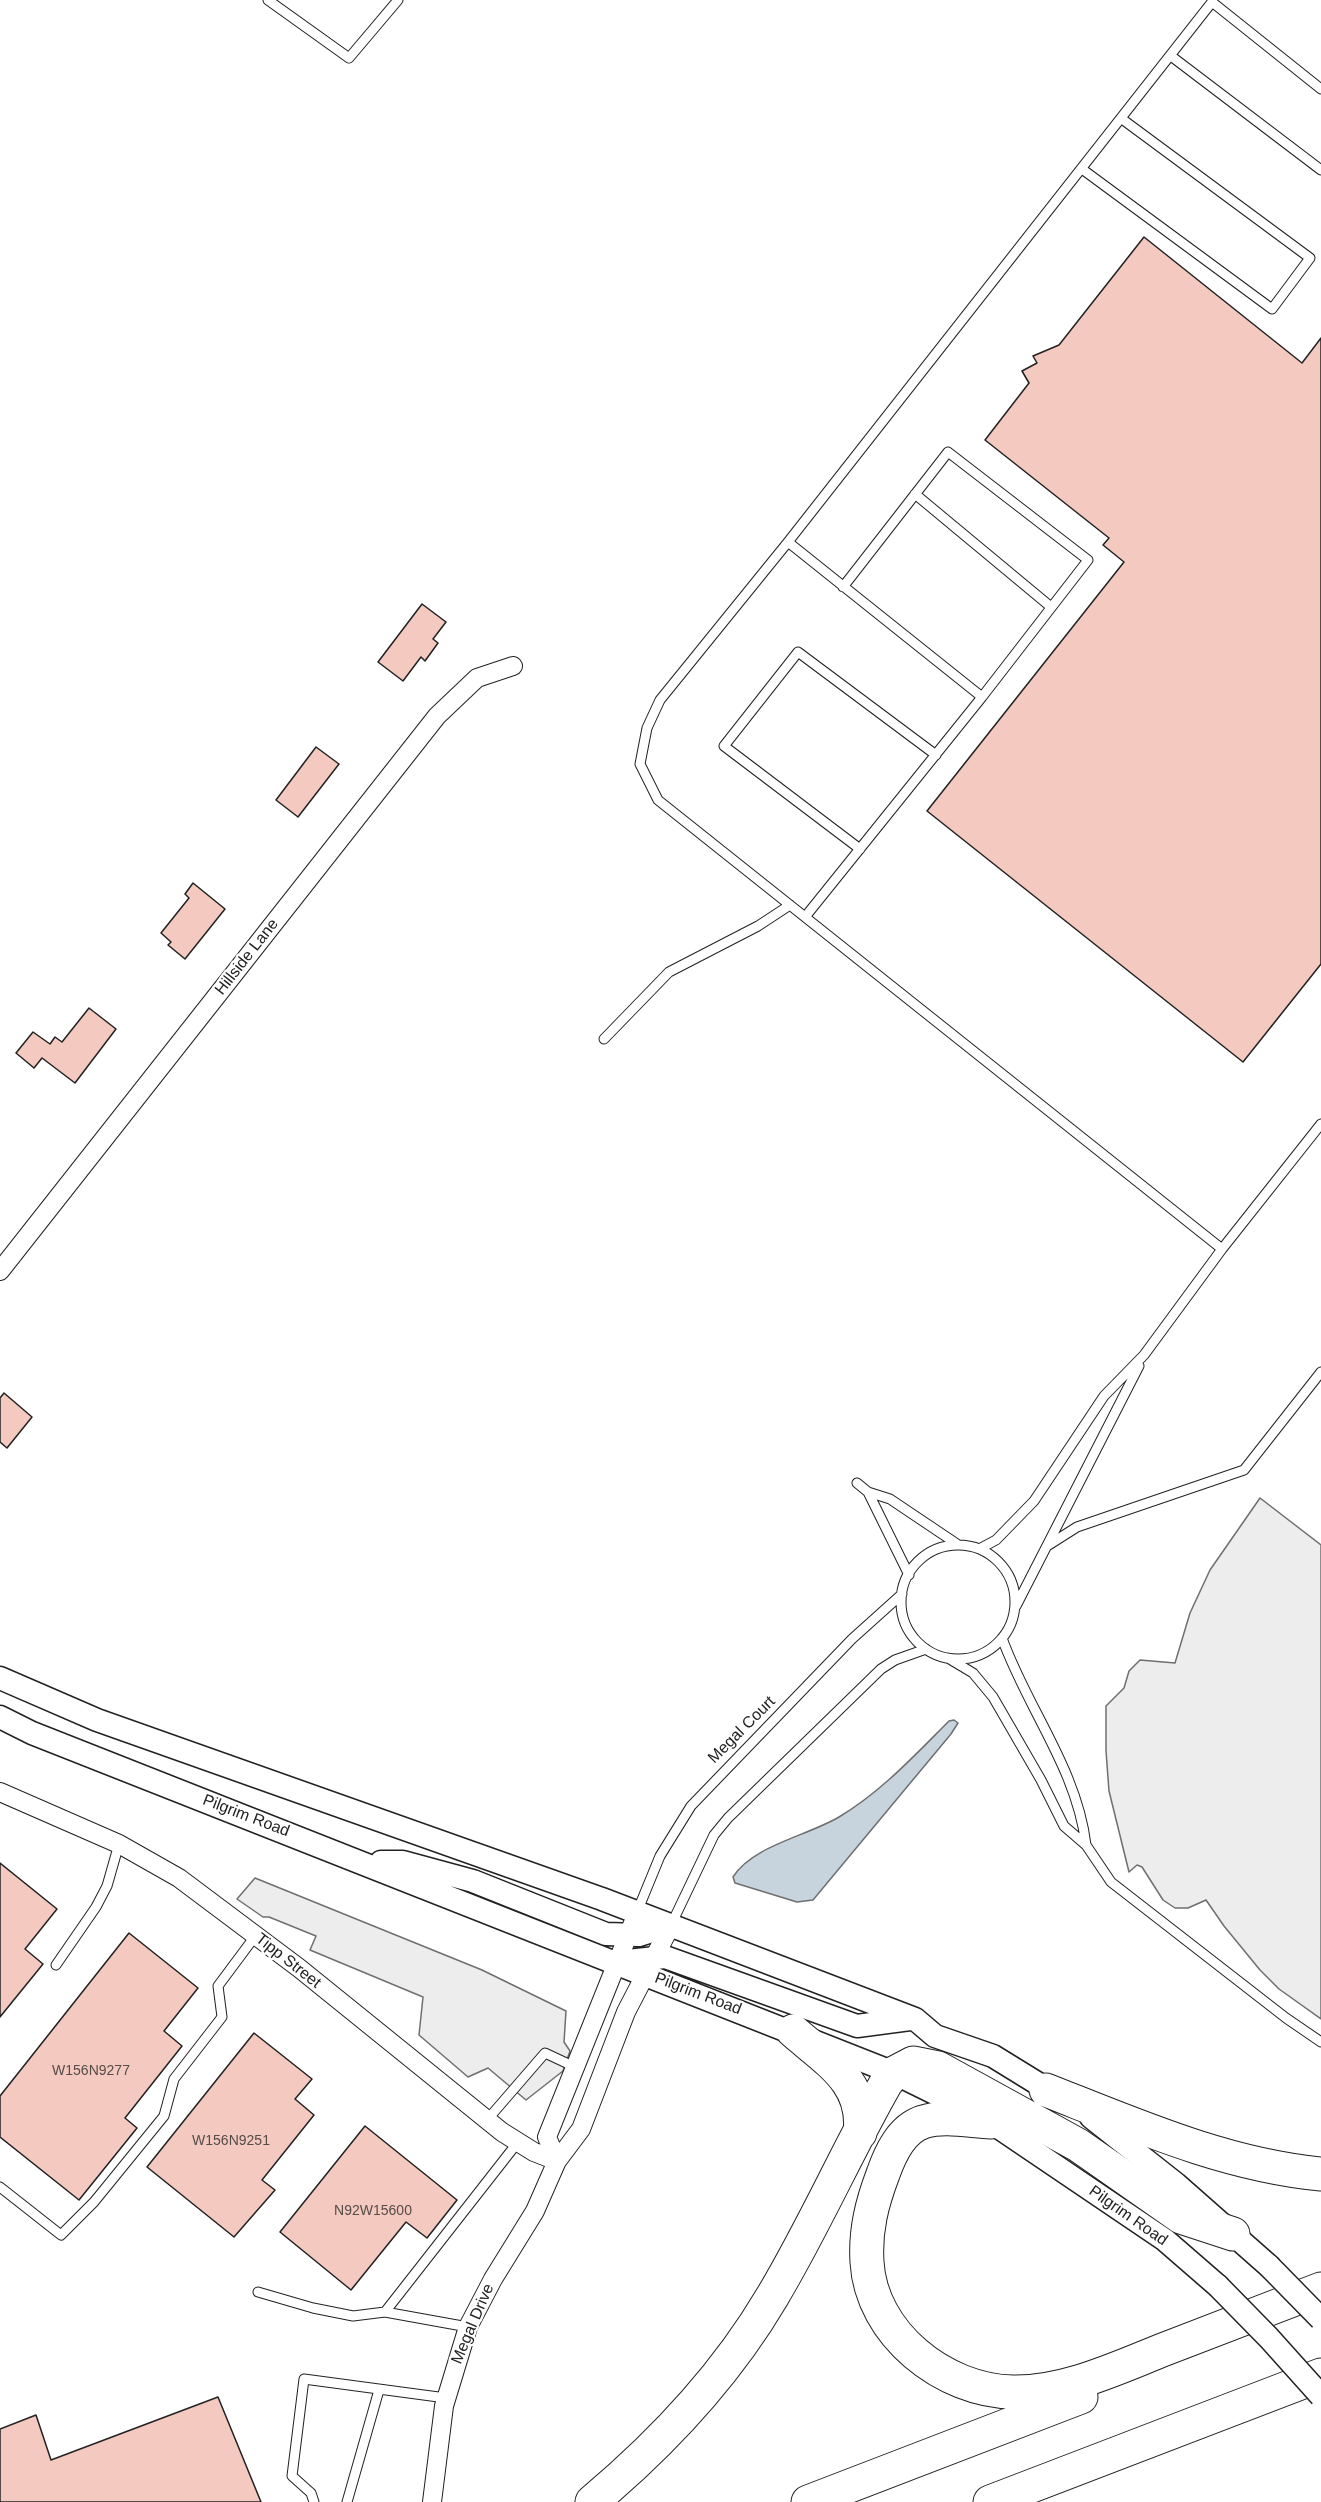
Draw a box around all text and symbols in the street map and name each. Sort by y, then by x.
street label: Hillside Lane [211,915,283,999]
street label: Megal Court [704,1692,780,1768]
street label: Pilgrim Road [200,1791,292,1841]
street label: Tipp Street [251,1930,325,1992]
street label: Pilgrim Road [652,1969,744,2019]
house number: W156N9277 [52,2063,130,2079]
house number: W156N9251 [192,2133,270,2149]
street label: Pilgrim Road [1085,2182,1171,2250]
house number: N92W15600 [334,2203,412,2219]
street label: Megal Drive [447,2281,499,2367]

